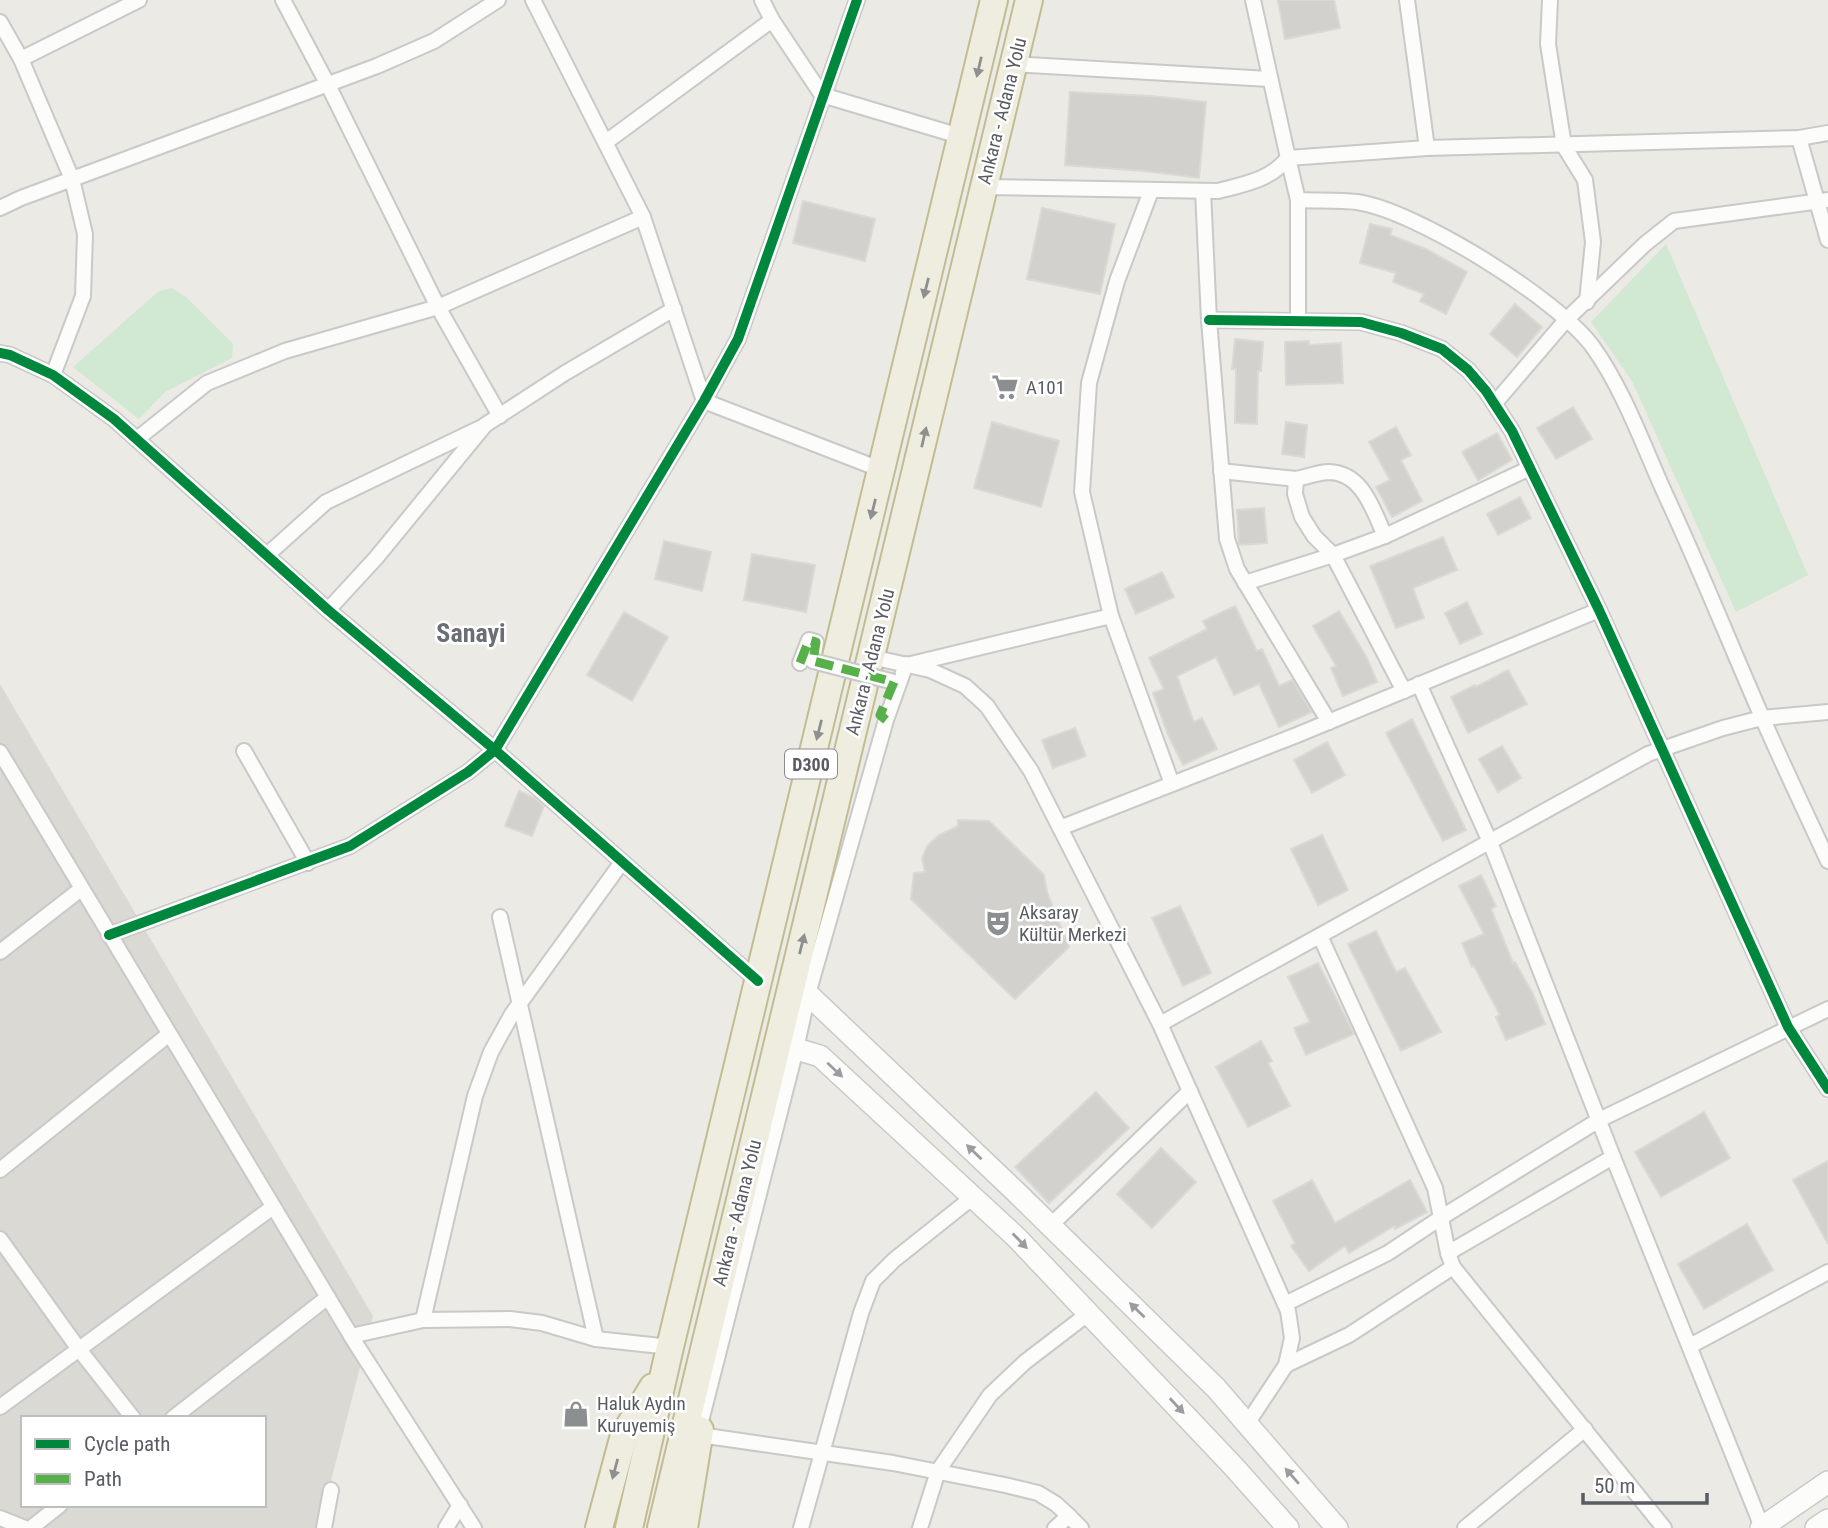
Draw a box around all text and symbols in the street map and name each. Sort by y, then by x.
street label: Ankara - Adana Yolu [973,35,1031,187]
one-way arrow [973,56,984,78]
one-way arrow [920,277,931,299]
supermarket icon: A101 [990,372,1020,402]
place label: A101 [1026,376,1065,399]
one-way arrow [919,426,930,448]
one-way arrow [867,498,878,520]
street label: Ankara - Adana Yolu [841,586,899,738]
district label: Sanayi [436,618,506,648]
one-way arrow [813,719,824,741]
road number: D300 [785,750,837,778]
place label: Aksaray Kültür Merkezi [1019,901,1127,946]
theatre icon: Aksaray Kültür Merkezi [983,908,1013,938]
one-way arrow [797,933,808,955]
one-way arrow [826,1061,843,1077]
street label: Ankara - Adana Yolu [708,1137,766,1289]
one-way arrow [965,1143,982,1160]
one-way arrow [1012,1233,1028,1249]
one-way arrow [1128,1302,1145,1319]
place label: Haluk Aydın Kuruyemiş [597,1392,686,1437]
one-way arrow [1168,1397,1184,1414]
shop icon: Haluk Aydın Kuruyemiş [561,1399,591,1429]
legend [21,1416,266,1507]
text: Cycle path [84,1432,170,1456]
one-way arrow [609,1458,620,1480]
scale bar [1583,1462,1707,1506]
text: Path [84,1467,122,1491]
one-way arrow [1285,1468,1300,1485]
text: 50 m [1594,1474,1635,1498]

